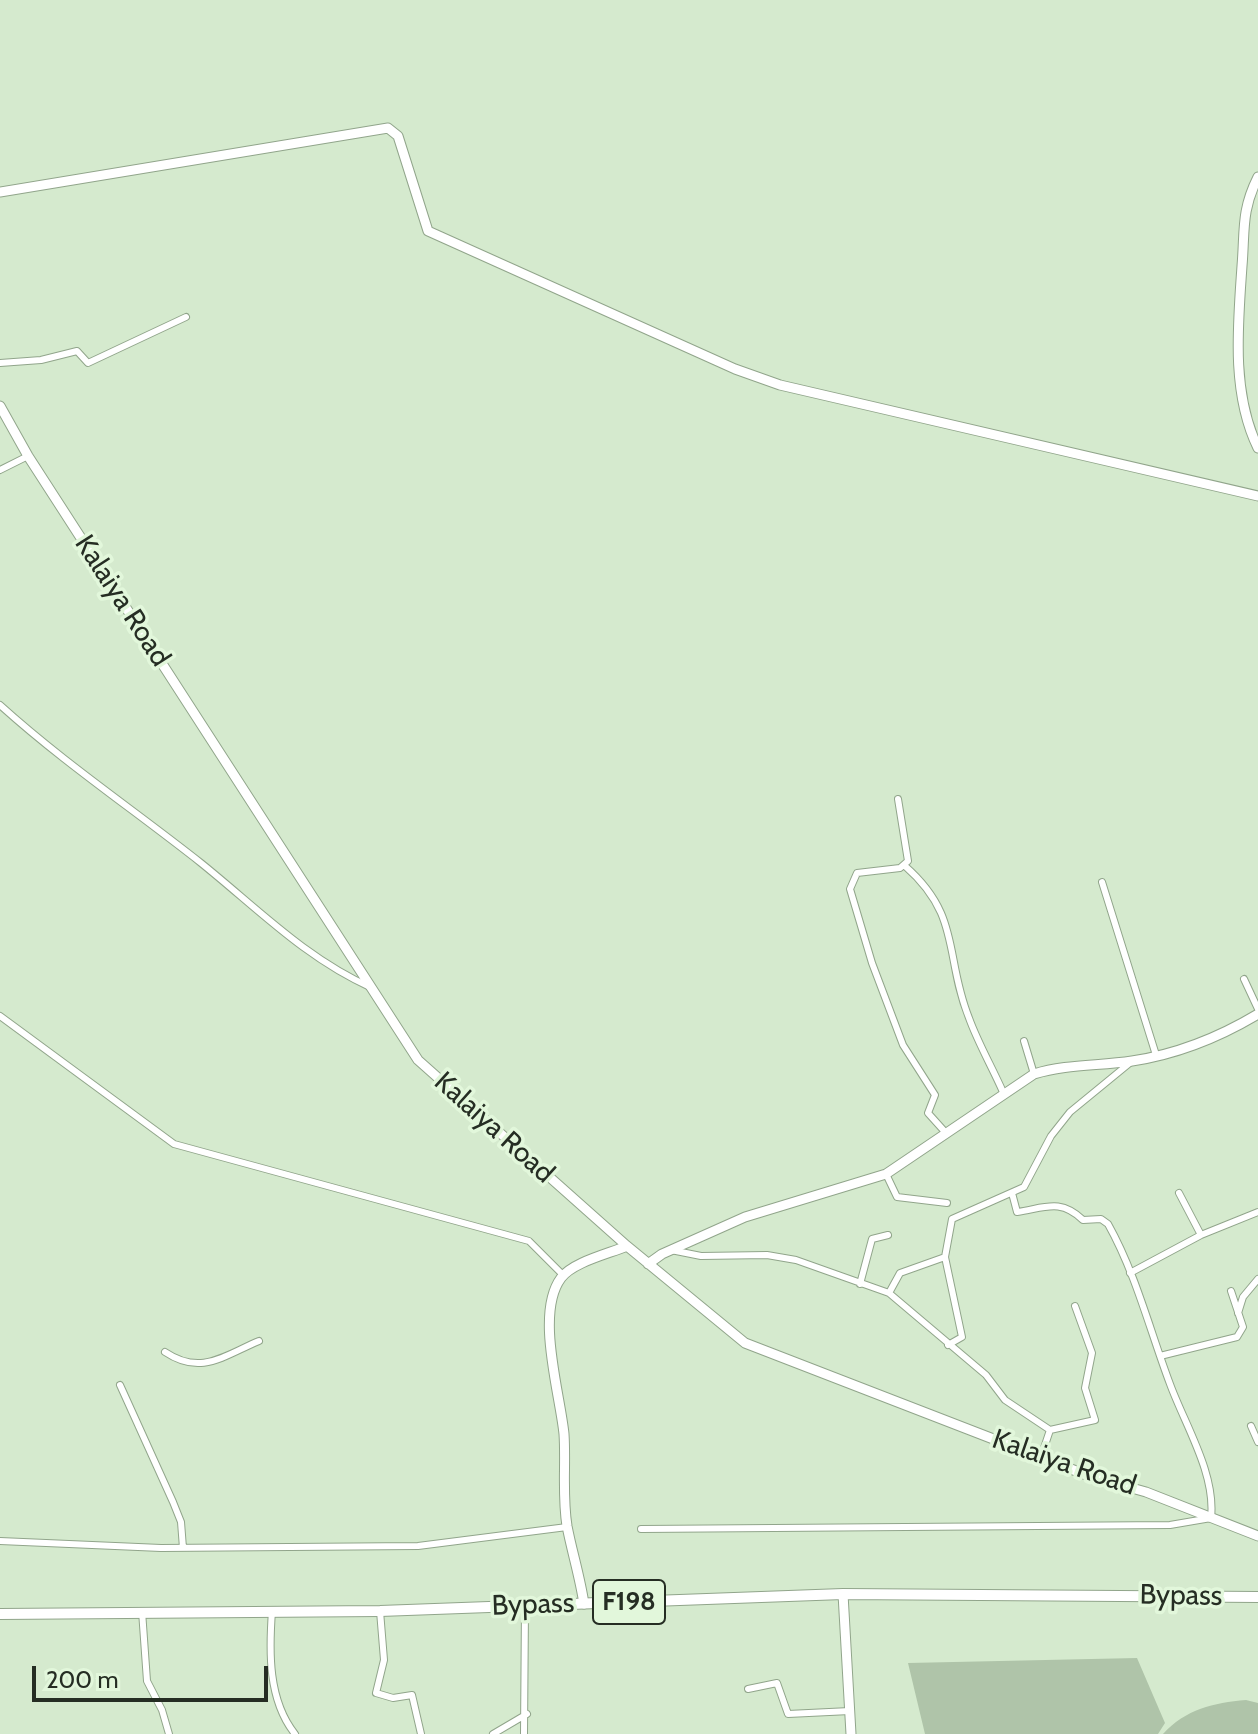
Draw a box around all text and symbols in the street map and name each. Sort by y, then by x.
street label: Kalaiya Road [67,529,177,673]
street label: Kalaiya Road [427,1065,561,1191]
street label: Kalaiya Road [988,1423,1140,1503]
street label: Bypass [1139,1578,1223,1614]
road number: F198 [593,1580,665,1624]
street label: Bypass [491,1587,575,1623]
scale bar [36,1650,272,1700]
text: 200 m [46,1665,119,1694]

